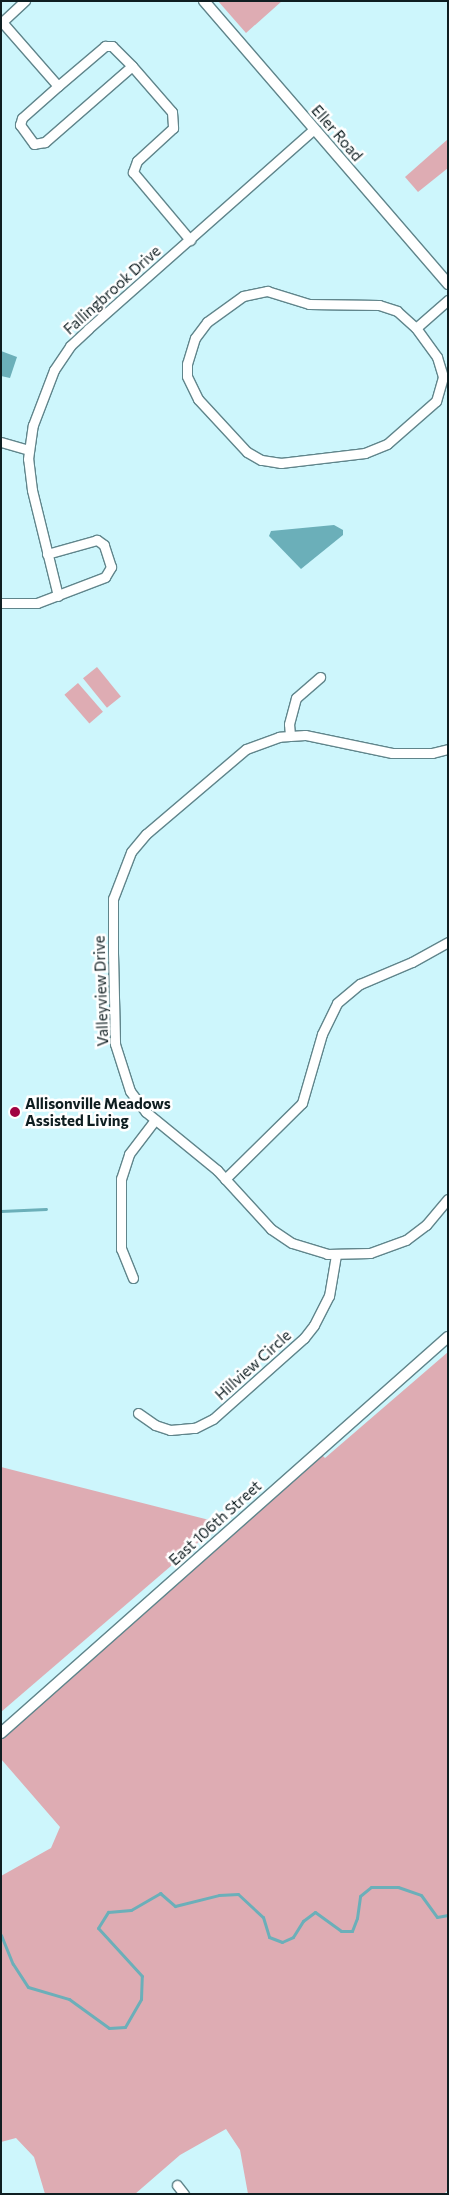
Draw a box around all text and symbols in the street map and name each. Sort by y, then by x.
street label: Eller Road [308,101,366,165]
street label: Fallingbrook Drive [60,242,164,338]
street label: Valleyview Drive [90,935,112,1047]
place label: Allisonville Meadows Assisted Living [25,1094,171,1129]
marker: Allisonville Meadows Assisted Living [9,1106,21,1118]
street label: Hillview Circle [211,1326,295,1404]
street label: East 106th Street [165,1477,265,1569]

